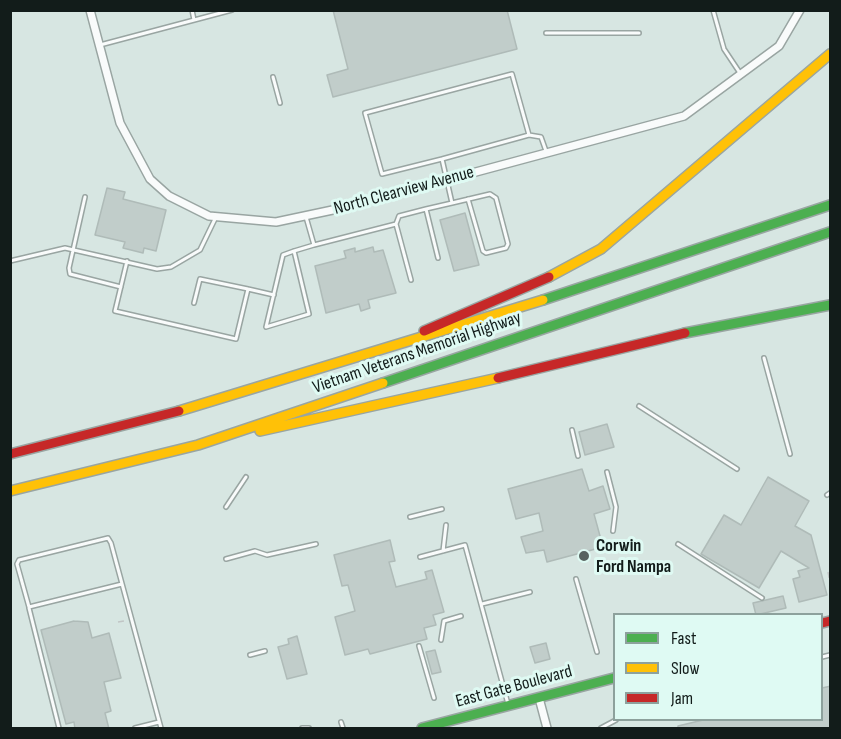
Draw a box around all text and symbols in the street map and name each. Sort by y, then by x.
street label: North Clearview Avenue [332,162,476,220]
street label: Vietnam Veterans Memorial Highway [310,307,524,399]
place label: Corwin Ford Nampa [596,535,671,578]
marker: Corwin Ford Nampa [577,549,591,563]
legend [613,613,823,721]
text: Fast [671,628,696,649]
text: Slow [671,658,700,679]
street label: East Gate Boulevard [453,661,575,713]
text: Jam [671,688,693,709]

